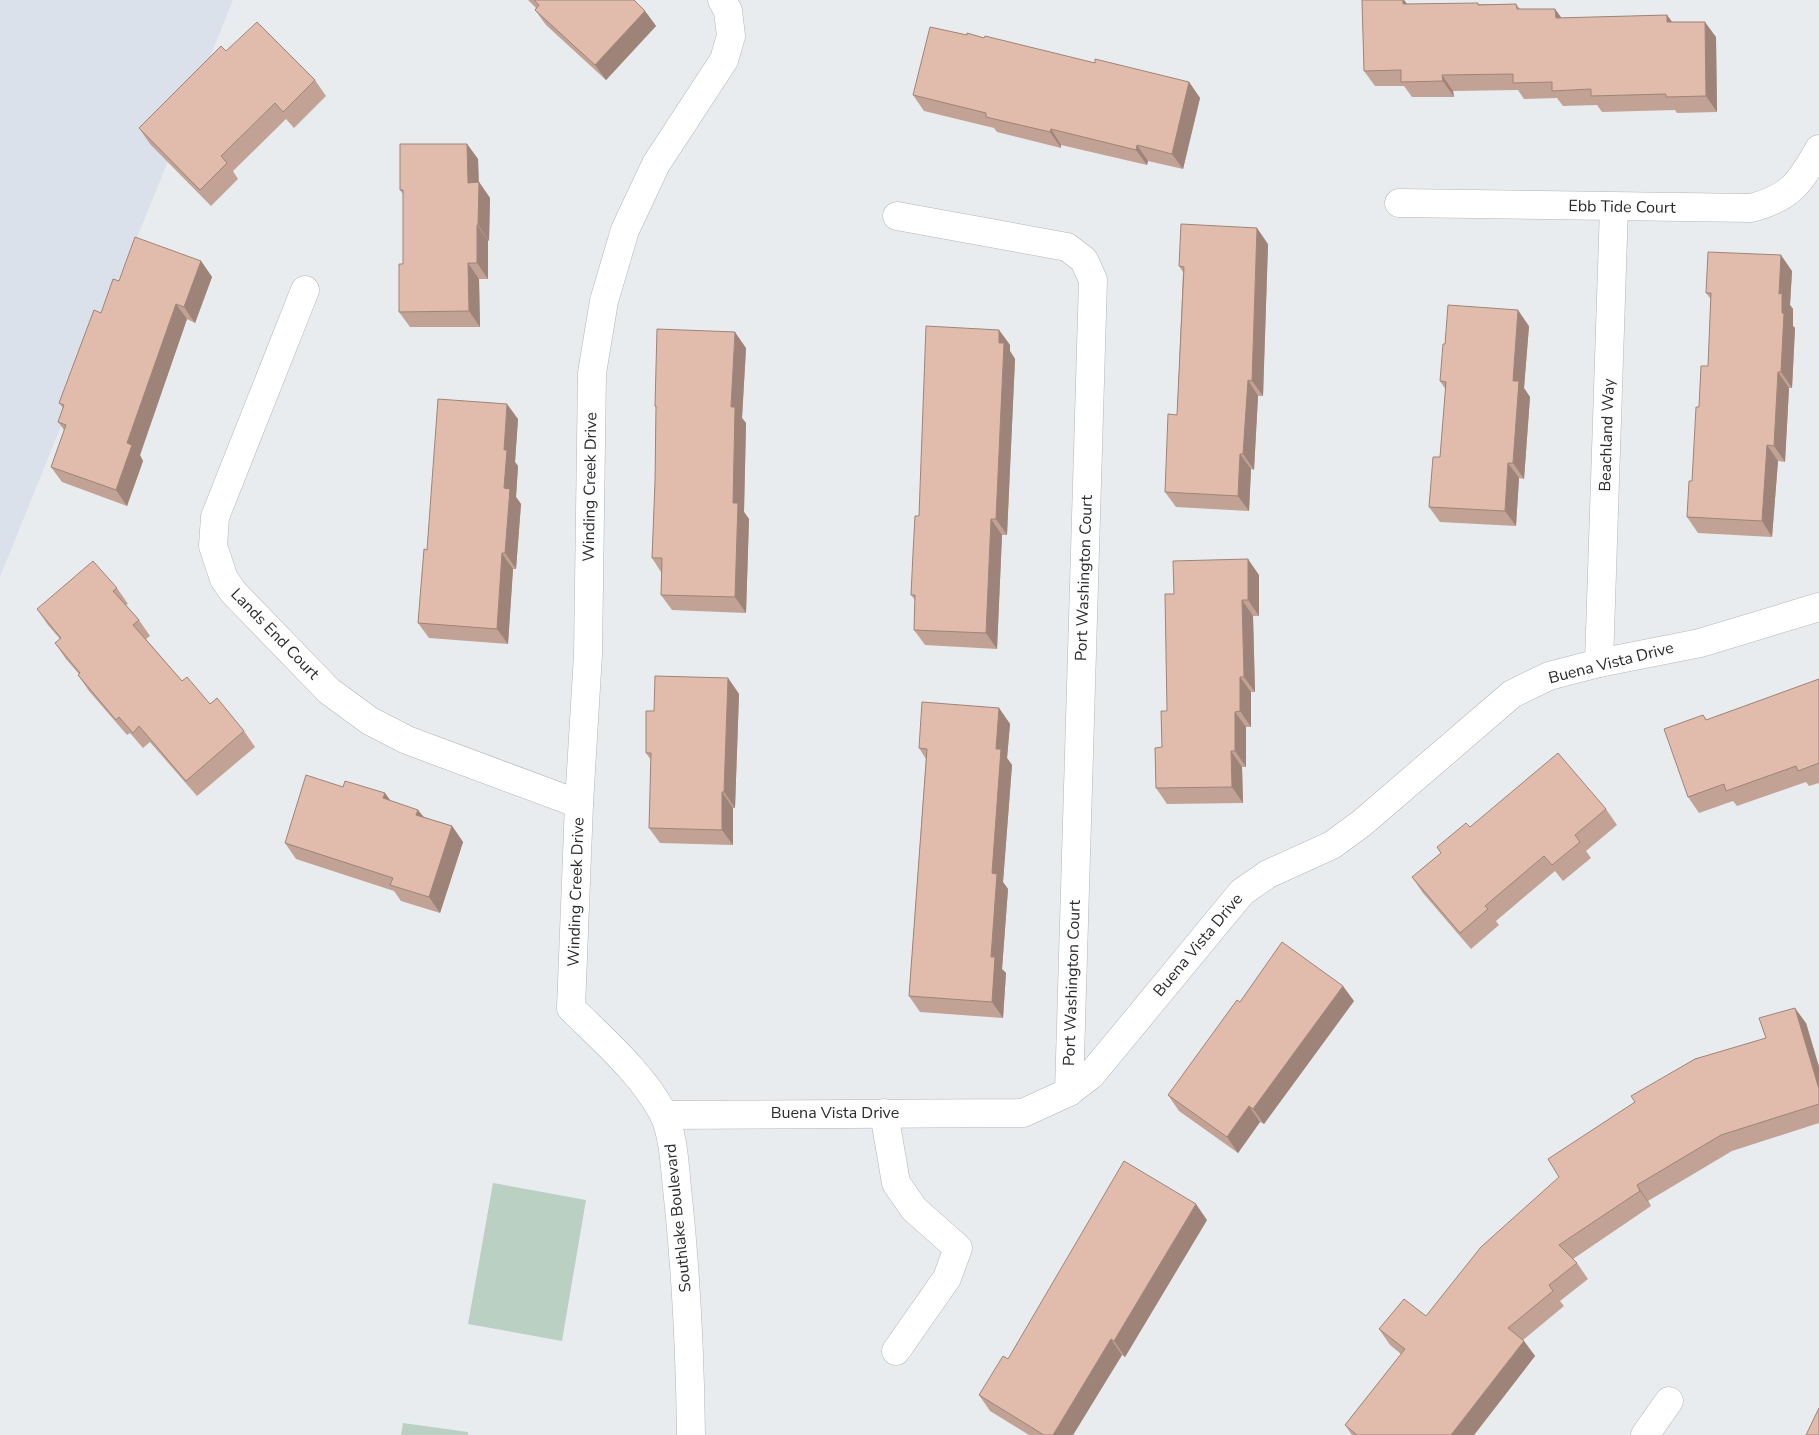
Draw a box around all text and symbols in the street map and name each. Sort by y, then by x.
street label: Ebb Tide Court [1568,195,1676,219]
street label: Beachland Way [1594,377,1620,492]
street label: Winding Creek Drive [578,412,602,562]
street label: Port Washington Court [1070,494,1098,661]
street label: Lands End Court [226,584,325,685]
street label: Buena Vista Drive [1546,637,1676,689]
street label: Winding Creek Drive [562,817,590,967]
street label: Buena Vista Drive [1148,889,1248,1001]
street label: Port Washington Court [1058,899,1086,1066]
street label: Buena Vista Drive [771,1102,899,1124]
street label: Southlake Boulevard [659,1143,697,1293]

